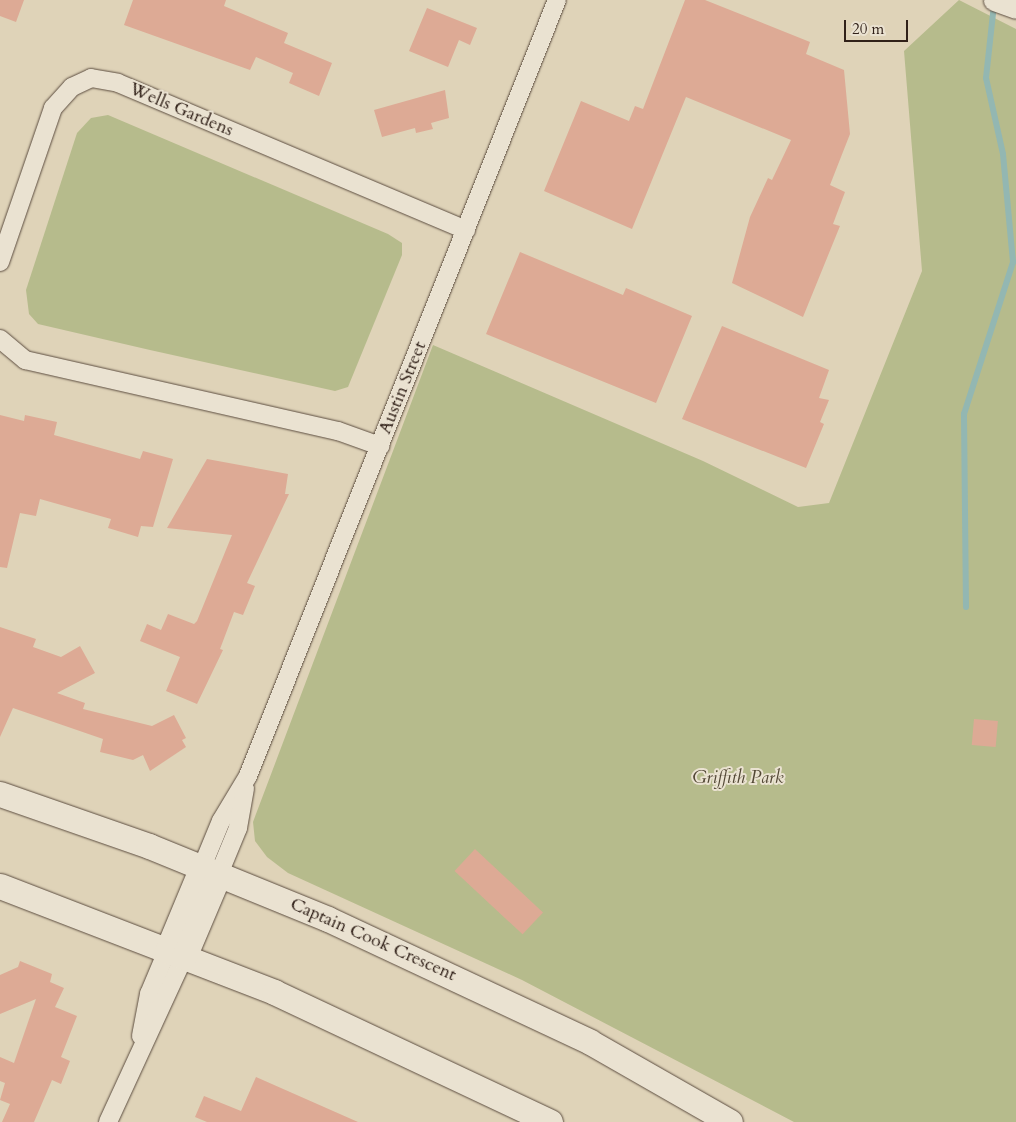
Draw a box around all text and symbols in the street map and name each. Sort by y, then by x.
scale bar [846,10,910,42]
text: 20 m [852,19,884,39]
street label: Wells Gardens [126,78,236,142]
street label: Austin Street [375,339,431,437]
park label: Griffith Park [692,767,784,789]
street label: Captain Cook Crescent [287,894,459,986]

